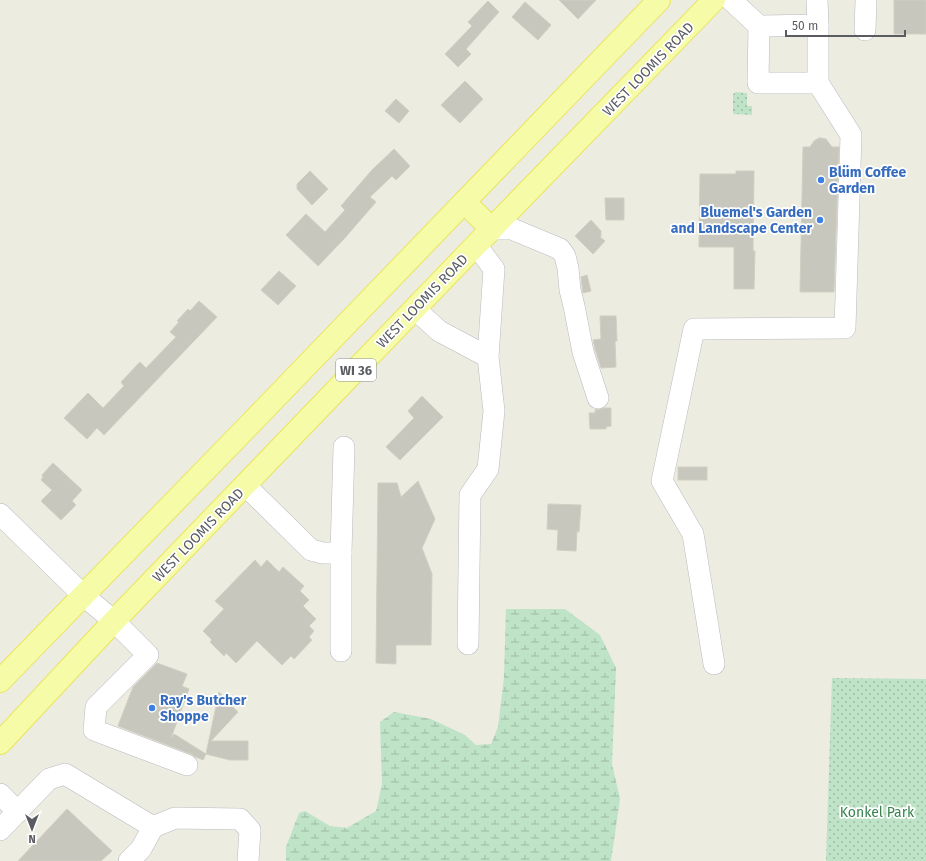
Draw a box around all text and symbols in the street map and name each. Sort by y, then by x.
scale bar [786,12,905,38]
street label: WEST LOOMIS ROAD [599,19,698,120]
text: 50 m [792,19,818,33]
place label: Blüm Coffee Garden [829,164,906,197]
marker: Blüm Coffee Garden [816,175,826,185]
place label: Bluemel's Garden and Landscape Center [671,204,812,237]
marker: Bluemel's Garden and Landscape Center [815,215,825,225]
street label: WEST LOOMIS ROAD [373,251,472,352]
road number: WI 36 [336,359,376,381]
street label: WEST LOOMIS ROAD [149,485,248,586]
place label: Ray's Butcher Shoppe [160,692,247,725]
marker: Ray's Butcher Shoppe [147,703,157,713]
park label: Konkel Park [840,804,915,821]
north arrow [12,809,52,849]
text: N [28,832,36,845]

